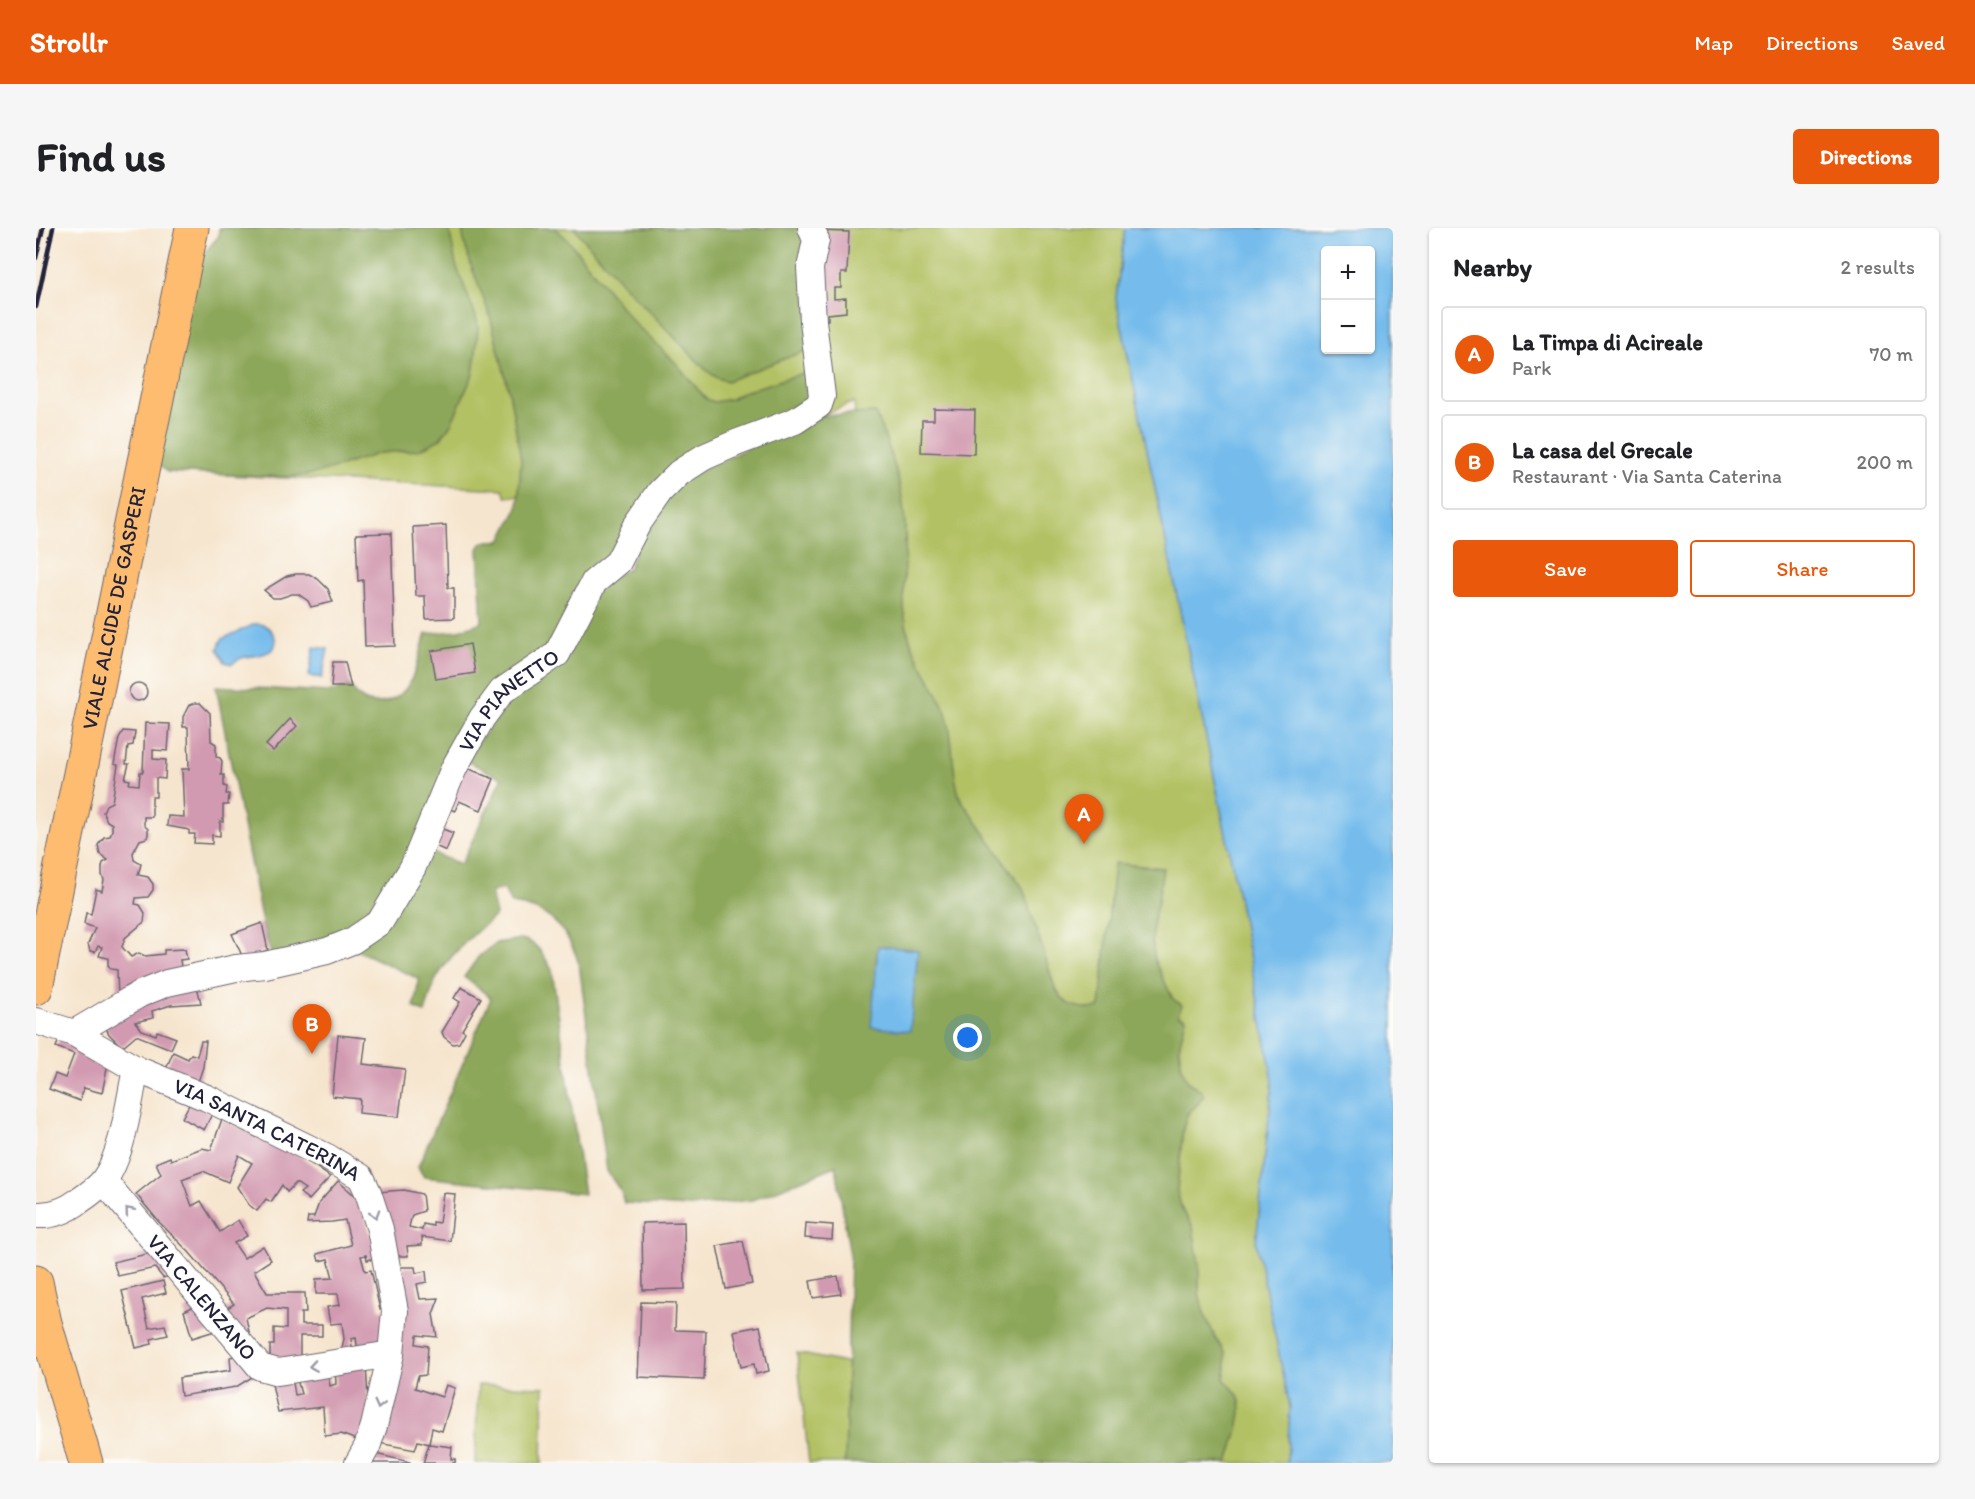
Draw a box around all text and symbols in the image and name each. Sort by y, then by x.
text: Strollr [30,25,108,59]
text: Map [1695,30,1733,55]
text: Directions [1766,30,1858,55]
text: Saved [1891,30,1945,55]
button: Directions [1793,129,1939,184]
text: Find us [36,131,166,182]
map controls [1321,246,1375,354]
button: + [1321,246,1375,300]
text: Nearby [1453,251,1532,283]
text: 2 results [1841,255,1915,279]
button: − [1321,300,1375,354]
text: La Timpa di Acireale [1512,329,1703,356]
text: A [1468,342,1481,366]
text: 70 m [1869,342,1913,366]
text: Park [1512,356,1551,380]
text: La casa del Grecale [1512,437,1693,464]
text: B [1468,450,1481,474]
text: 200 m [1857,450,1913,474]
text: Restaurant · Via Santa Caterina [1512,464,1782,488]
street label: VIALE ALCIDE DE GASPERI [76,484,151,732]
button: Save [1453,540,1678,597]
button: Share [1690,540,1915,597]
street label: VIA PIANETTO [453,643,564,756]
pin: A [1064,794,1104,844]
pin: B [292,1004,332,1054]
your location [953,1023,982,1052]
street label: VIA SANTA CATERINA [170,1073,366,1186]
one-way arrow [125,1207,136,1218]
one-way arrow [368,1208,380,1219]
street label: VIA CALENZANO [142,1229,262,1365]
one-way arrow [308,1360,317,1372]
one-way arrow [373,1400,386,1410]

